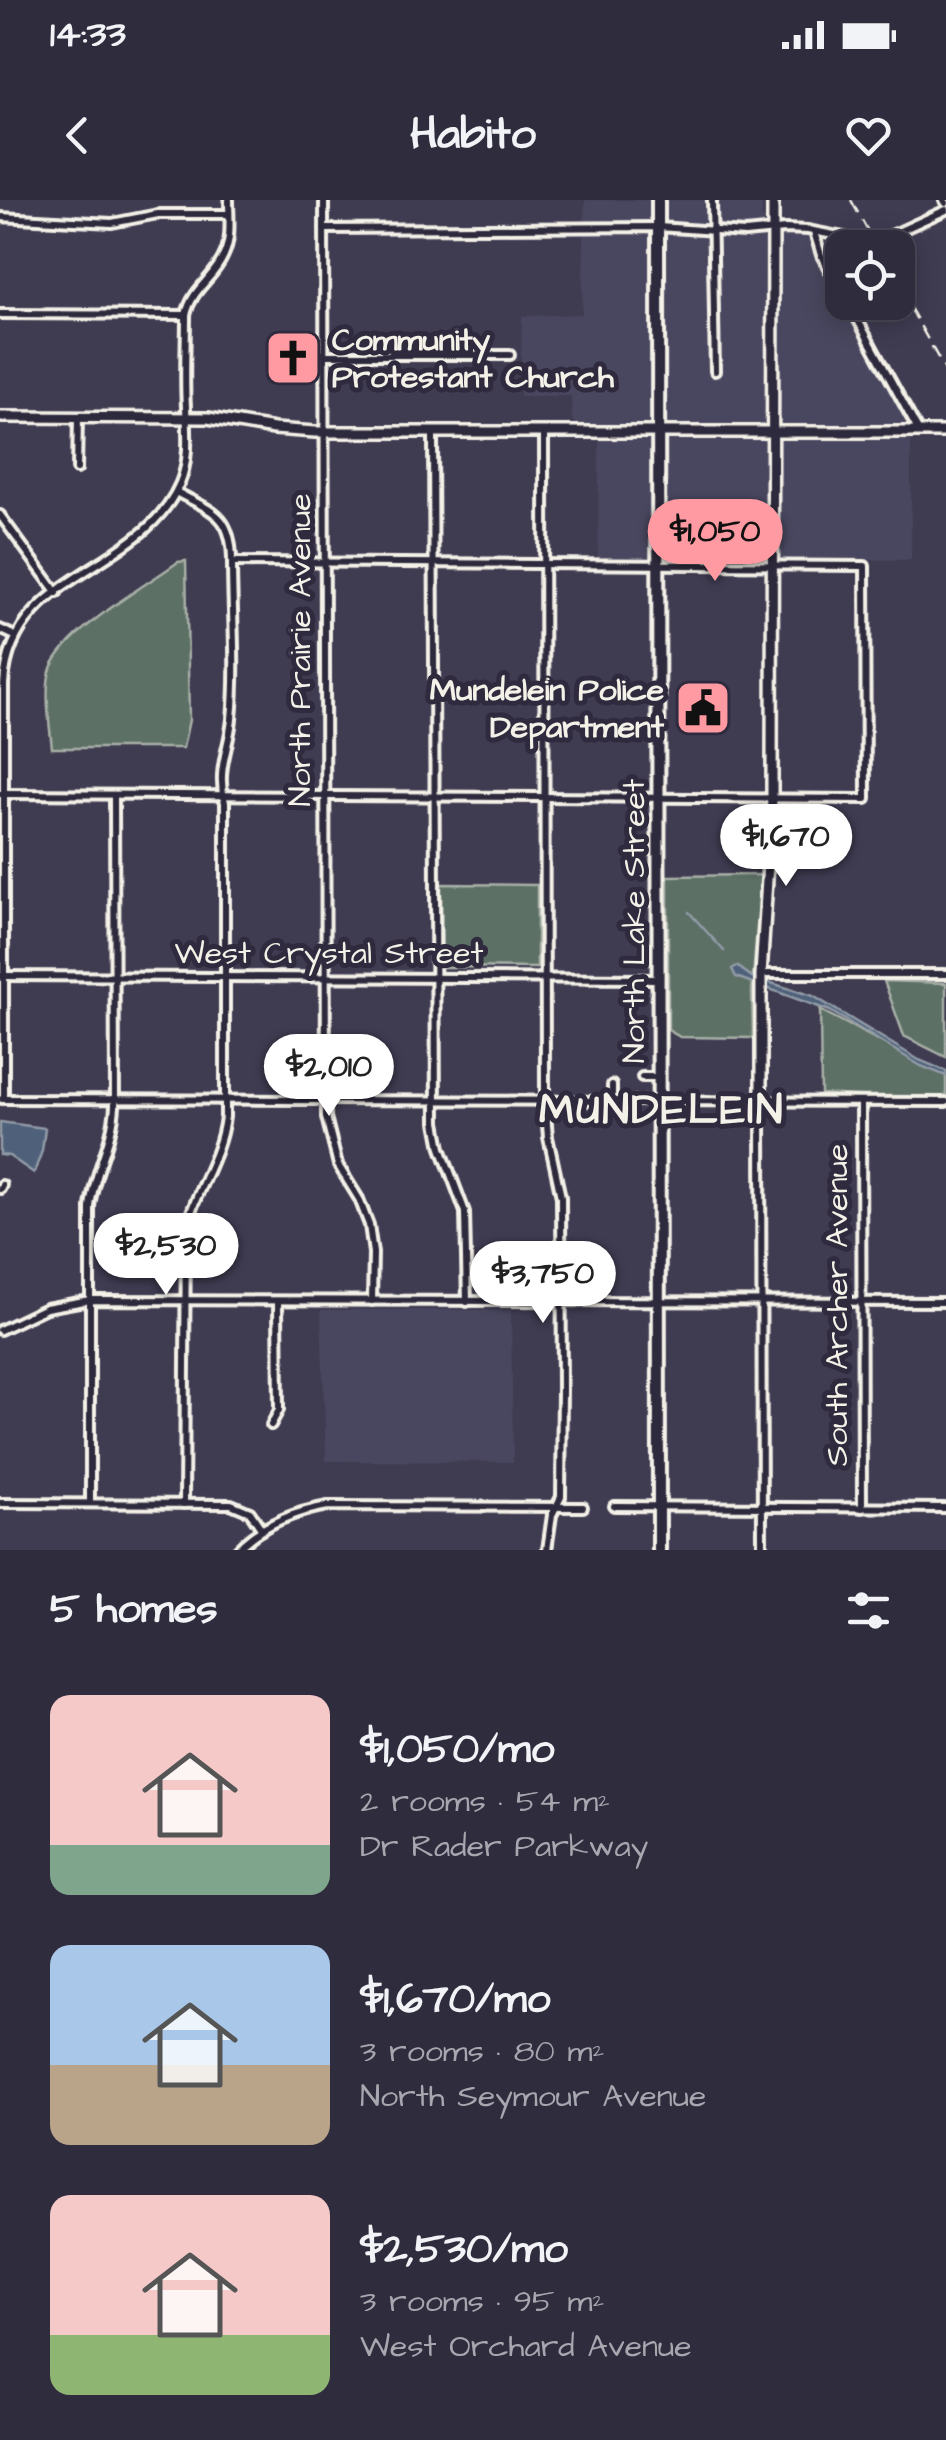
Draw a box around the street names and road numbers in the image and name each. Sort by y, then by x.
street label: North Prairie Avenue [278,493,323,807]
street label: North Lake Street [612,779,657,1063]
street label: West Crystal Street [175,931,484,976]
street label: South Archer Avenue [815,1144,860,1466]

